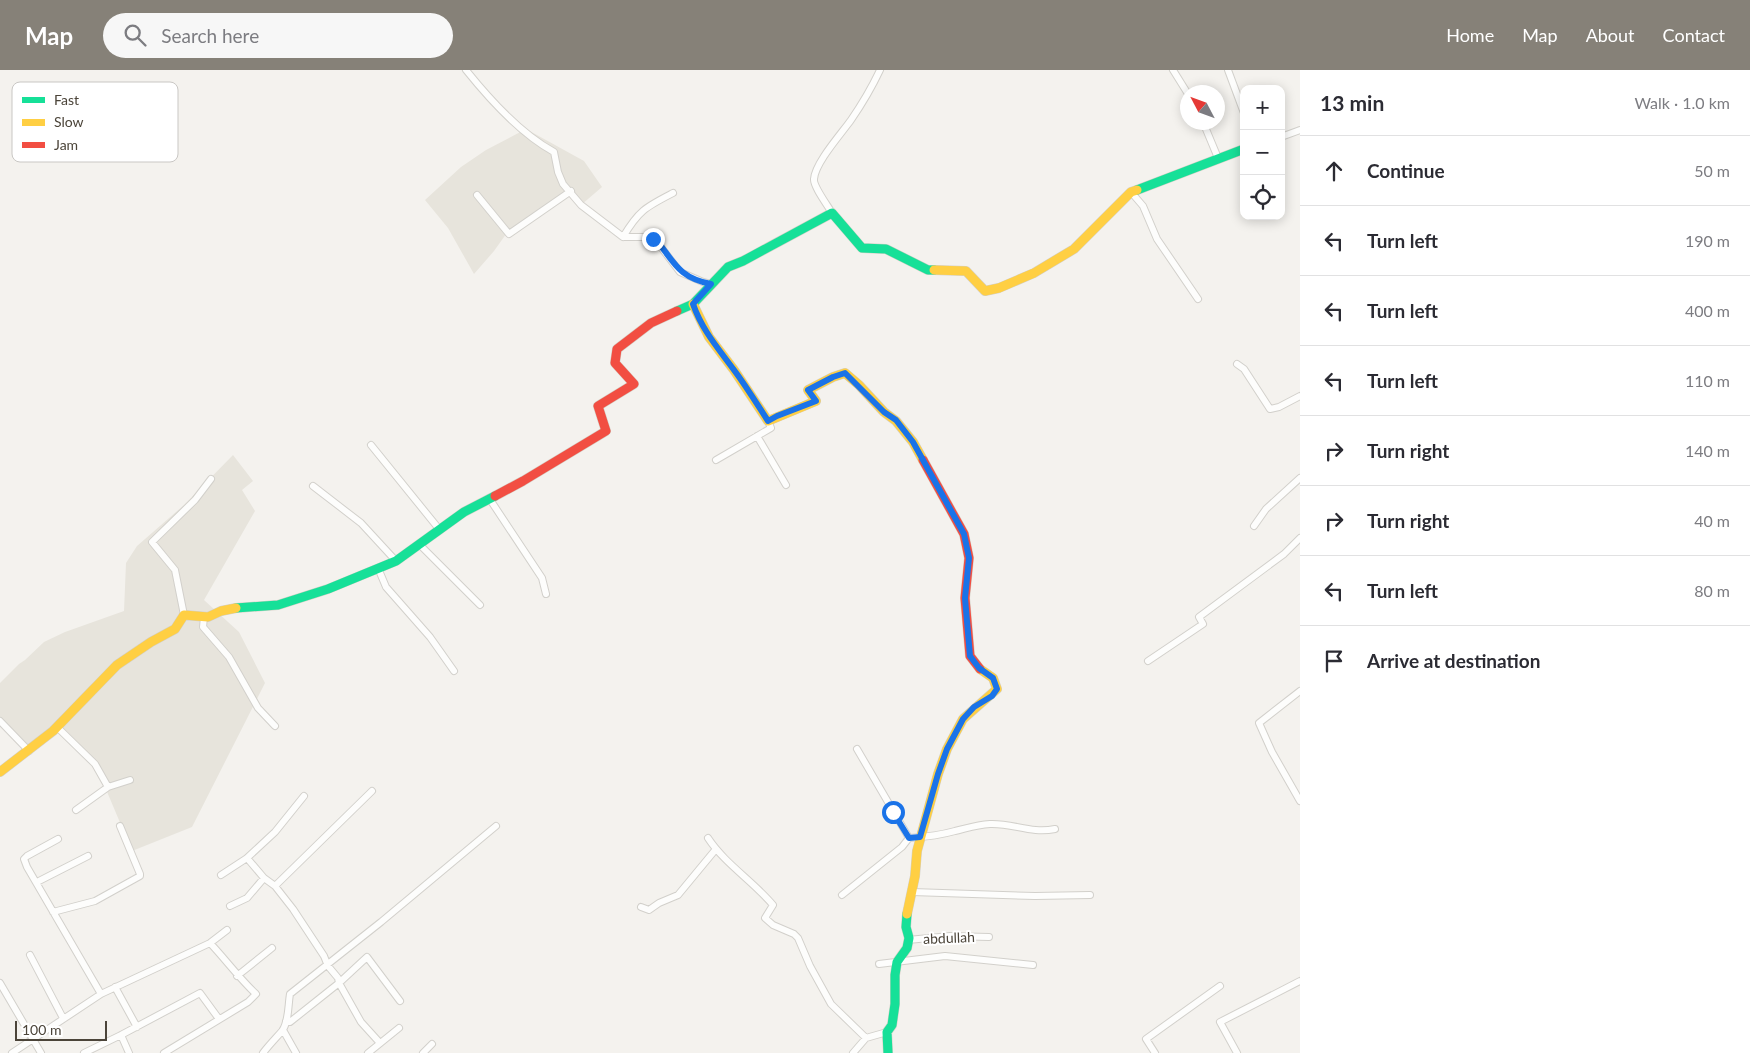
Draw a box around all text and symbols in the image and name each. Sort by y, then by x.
search box [103,13,453,58]
text: Map [25,21,73,50]
icon: search [121,21,149,49]
text: Search here [161,24,259,47]
text: Home [1446,24,1494,46]
text: Map [1522,24,1558,46]
text: About [1586,24,1635,46]
text: Contact [1663,24,1725,46]
legend [12,82,178,162]
north arrow [1180,85,1225,130]
map controls [1240,85,1285,220]
button: + [1240,85,1285,130]
text: 13 min [1320,90,1384,115]
text: Fast [54,91,79,108]
text: Walk · 1.0 km [1634,93,1730,112]
text: Slow [54,113,84,130]
button: − [1240,130,1285,175]
text: Jam [54,136,78,153]
icon: ahead [1320,157,1348,185]
text: Continue [1367,159,1445,182]
text: 50 m [1694,161,1730,180]
button: locate [1240,175,1285,220]
icon: left [1320,227,1348,255]
route end [642,228,665,251]
text: Turn left [1367,229,1438,252]
text: 190 m [1685,231,1730,250]
icon: left [1320,297,1348,325]
text: Turn left [1367,299,1438,322]
text: 400 m [1685,301,1730,320]
icon: left [1320,367,1348,395]
text: Turn left [1367,369,1438,392]
text: 110 m [1685,371,1730,390]
icon: right [1320,437,1348,465]
text: Turn right [1367,439,1449,462]
text: 140 m [1685,441,1730,460]
icon: right [1320,507,1348,535]
text: Turn right [1367,509,1449,532]
text: 40 m [1694,511,1730,530]
icon: left [1320,577,1348,605]
text: Turn left [1367,579,1438,602]
text: 80 m [1694,581,1730,600]
icon: arrive [1320,647,1348,675]
text: Arrive at destination [1367,649,1540,672]
route start [882,801,905,824]
street label: abdullah [923,928,975,947]
scale bar [15,1018,108,1041]
text: 100 m [22,1021,61,1038]

